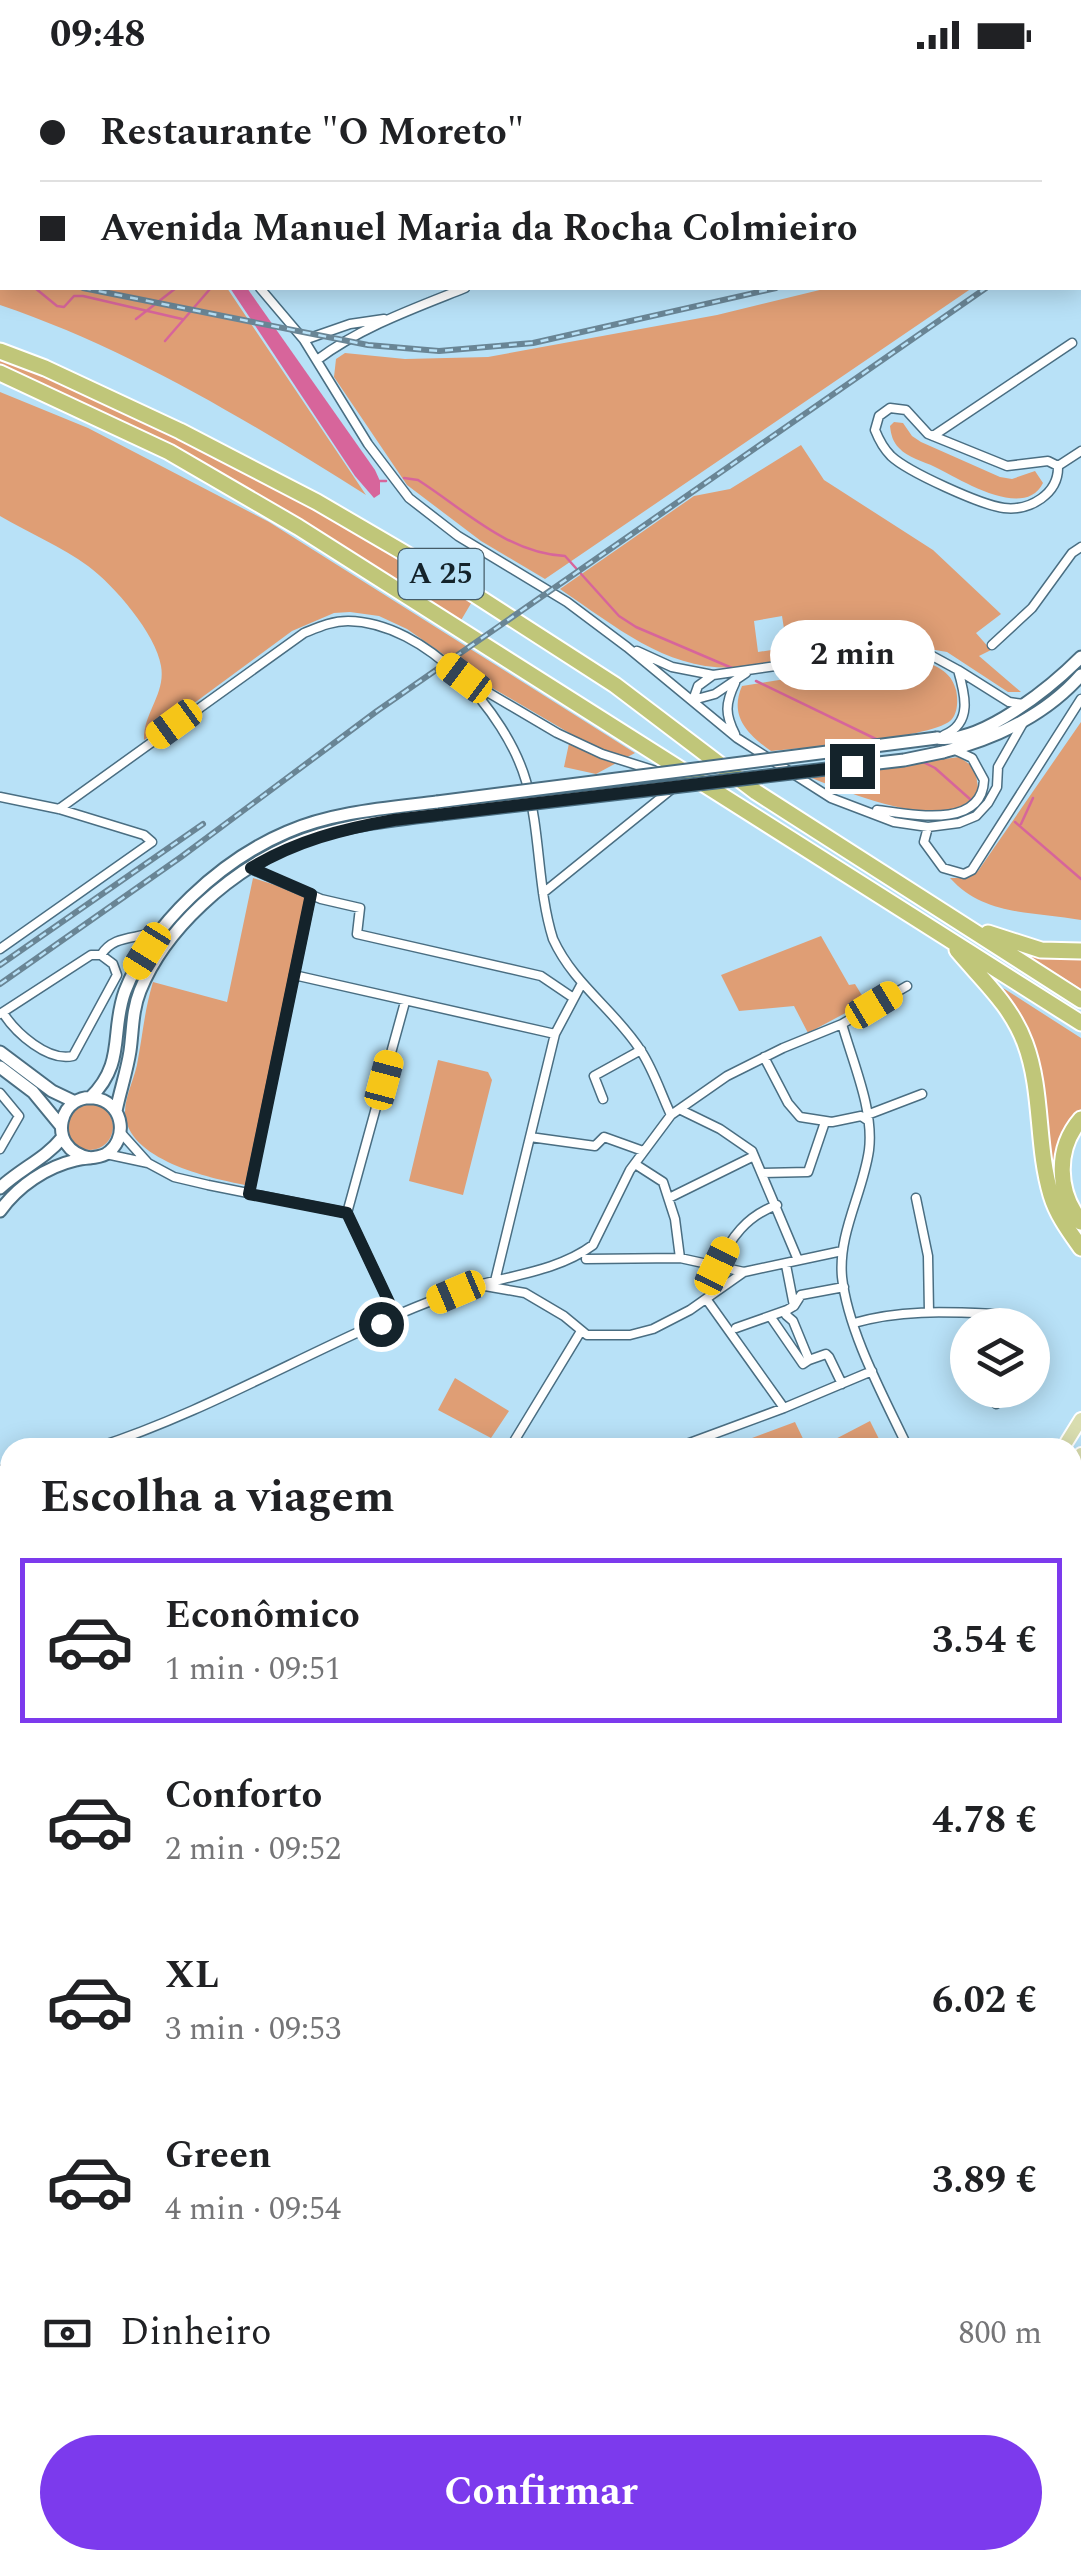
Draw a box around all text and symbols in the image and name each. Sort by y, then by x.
text: 09:48 [50,6,145,64]
text: Restaurante "O Moreto" [100,104,524,162]
text: Avenida Manuel Maria da Rocha Colmieiro [100,200,857,258]
road number: A 25 [398,549,484,599]
callout: 2 min [770,621,934,691]
text: 2 min [810,630,895,679]
car [431,648,497,708]
car [141,694,207,754]
route end [830,744,875,789]
car [118,918,176,984]
car [841,977,907,1033]
car [362,1047,406,1113]
car [690,1232,744,1300]
car [423,1266,489,1318]
route start [359,1302,404,1347]
map controls [950,1308,1050,1408]
button: layers [950,1308,1050,1408]
text: Escolha a viagem [40,1463,394,1532]
text: Econômico [165,1587,360,1645]
icon: car [45,1596,135,1686]
text: 3.54 € [932,1612,1037,1670]
text: 1 min · 09:51 [165,1645,341,1694]
text: Conforto [165,1767,322,1825]
icon: car [45,1776,135,1866]
text: 4.78 € [932,1792,1037,1850]
text: 2 min · 09:52 [165,1825,341,1874]
text: XL [165,1947,219,2005]
icon: car [45,1956,135,2046]
text: 6.02 € [932,1972,1037,2030]
text: 3 min · 09:53 [165,2005,341,2054]
text: Green [165,2127,272,2185]
icon: car [45,2136,135,2226]
text: 3.89 € [932,2152,1037,2210]
text: 4 min · 09:54 [165,2185,341,2234]
text: Dinheiro [120,2304,271,2362]
icon: cash [40,2306,95,2361]
text: 800 m [958,2309,1042,2358]
button: Confirmar [40,2435,1042,2550]

